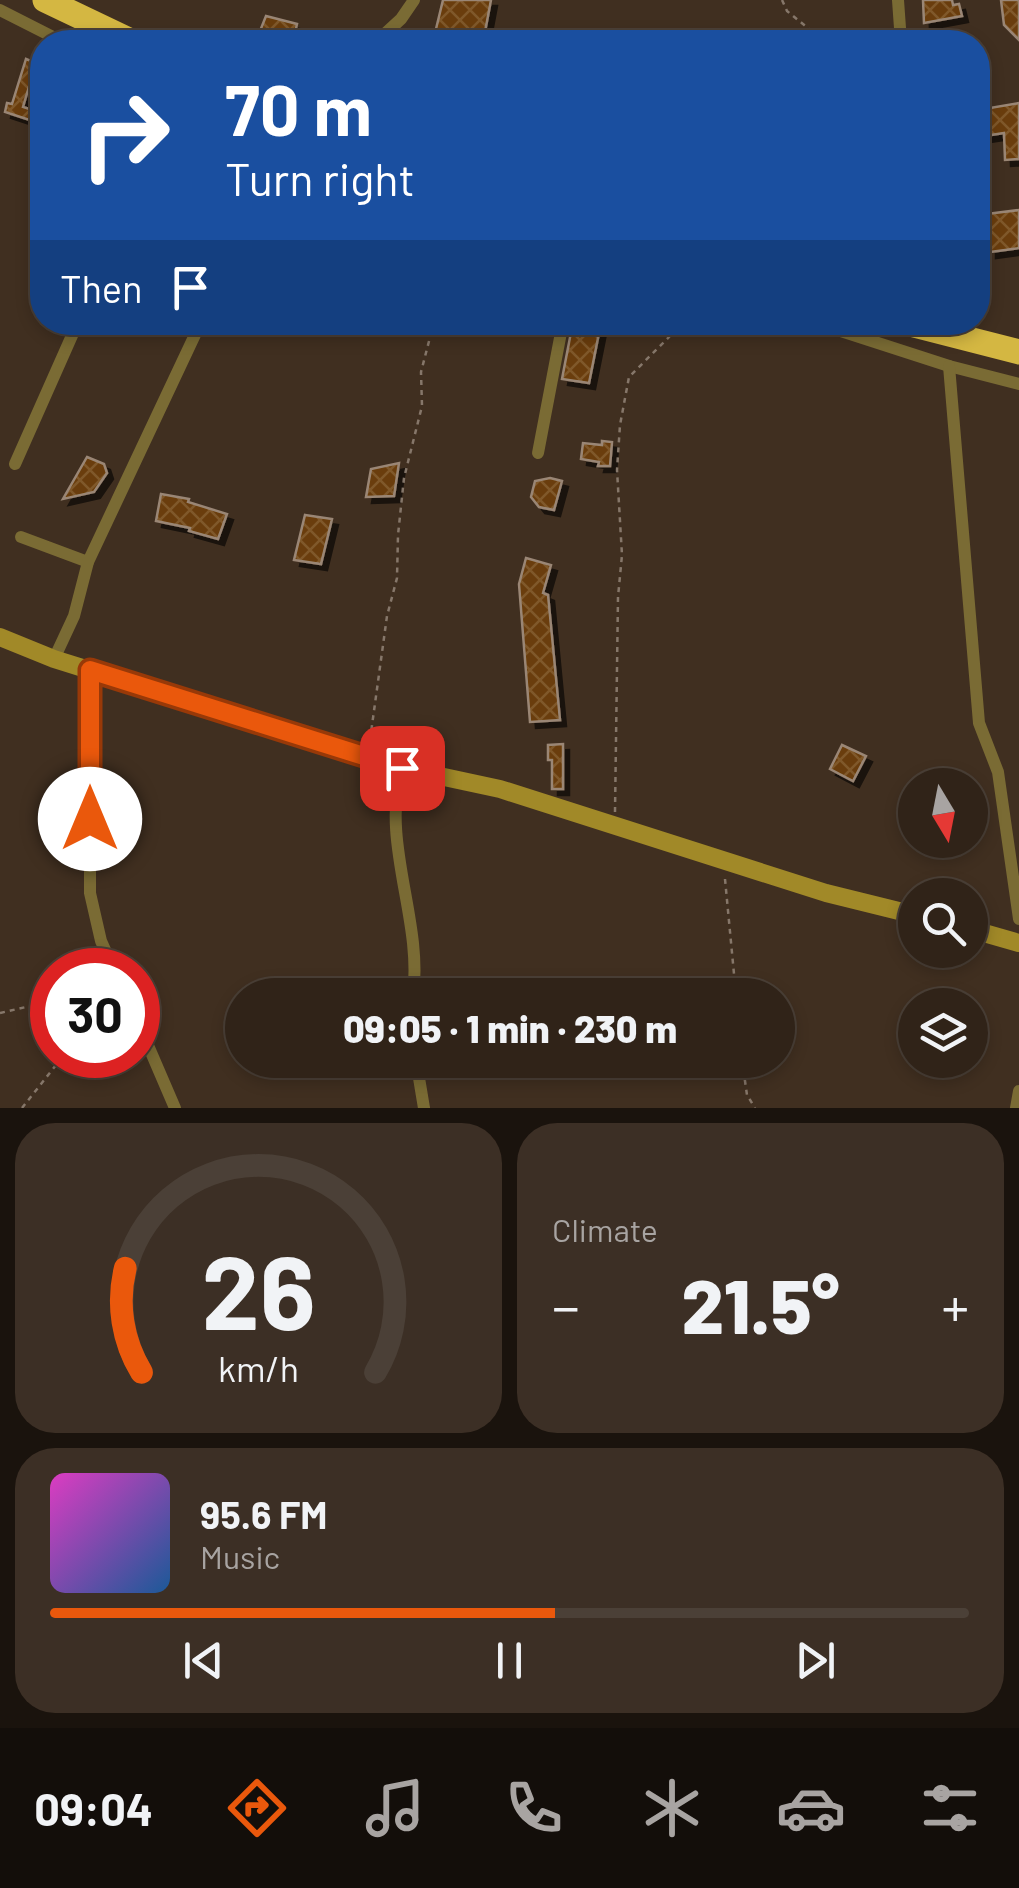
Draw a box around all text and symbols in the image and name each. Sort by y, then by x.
text: 70 m [225,66,372,150]
icon: right [60,70,190,200]
text: Turn right [225,151,415,205]
icon: arrive [163,260,218,315]
text: Then [60,265,143,311]
pin [360,726,445,811]
icon: arrive [375,741,430,796]
position arrow [38,767,142,871]
north arrow [898,768,988,858]
map controls [898,768,988,1078]
button: search [898,878,988,968]
speed limit sign: 30 [30,948,160,1078]
button: layers [898,988,988,1078]
text: 09:05 · 1 min · 230 m [343,1005,677,1051]
text: Climate [552,1210,658,1248]
text: 26 [201,1226,316,1351]
text: 21.5° [681,1259,840,1349]
text: − [552,1272,580,1338]
text: + [941,1272,969,1338]
text: km/h [218,1346,299,1389]
text: 95.6 FM [200,1491,327,1537]
text: Music [200,1537,280,1575]
icon: previous [176,1633,231,1688]
icon: pause [482,1633,537,1688]
icon: next [788,1633,843,1688]
icon: directions [222,1773,292,1843]
icon: music [360,1773,430,1843]
icon: phone [499,1773,569,1843]
icon: climate [637,1773,707,1843]
icon: car [776,1773,846,1843]
icon: filters [915,1773,985,1843]
text: 09:04 [34,1781,153,1835]

